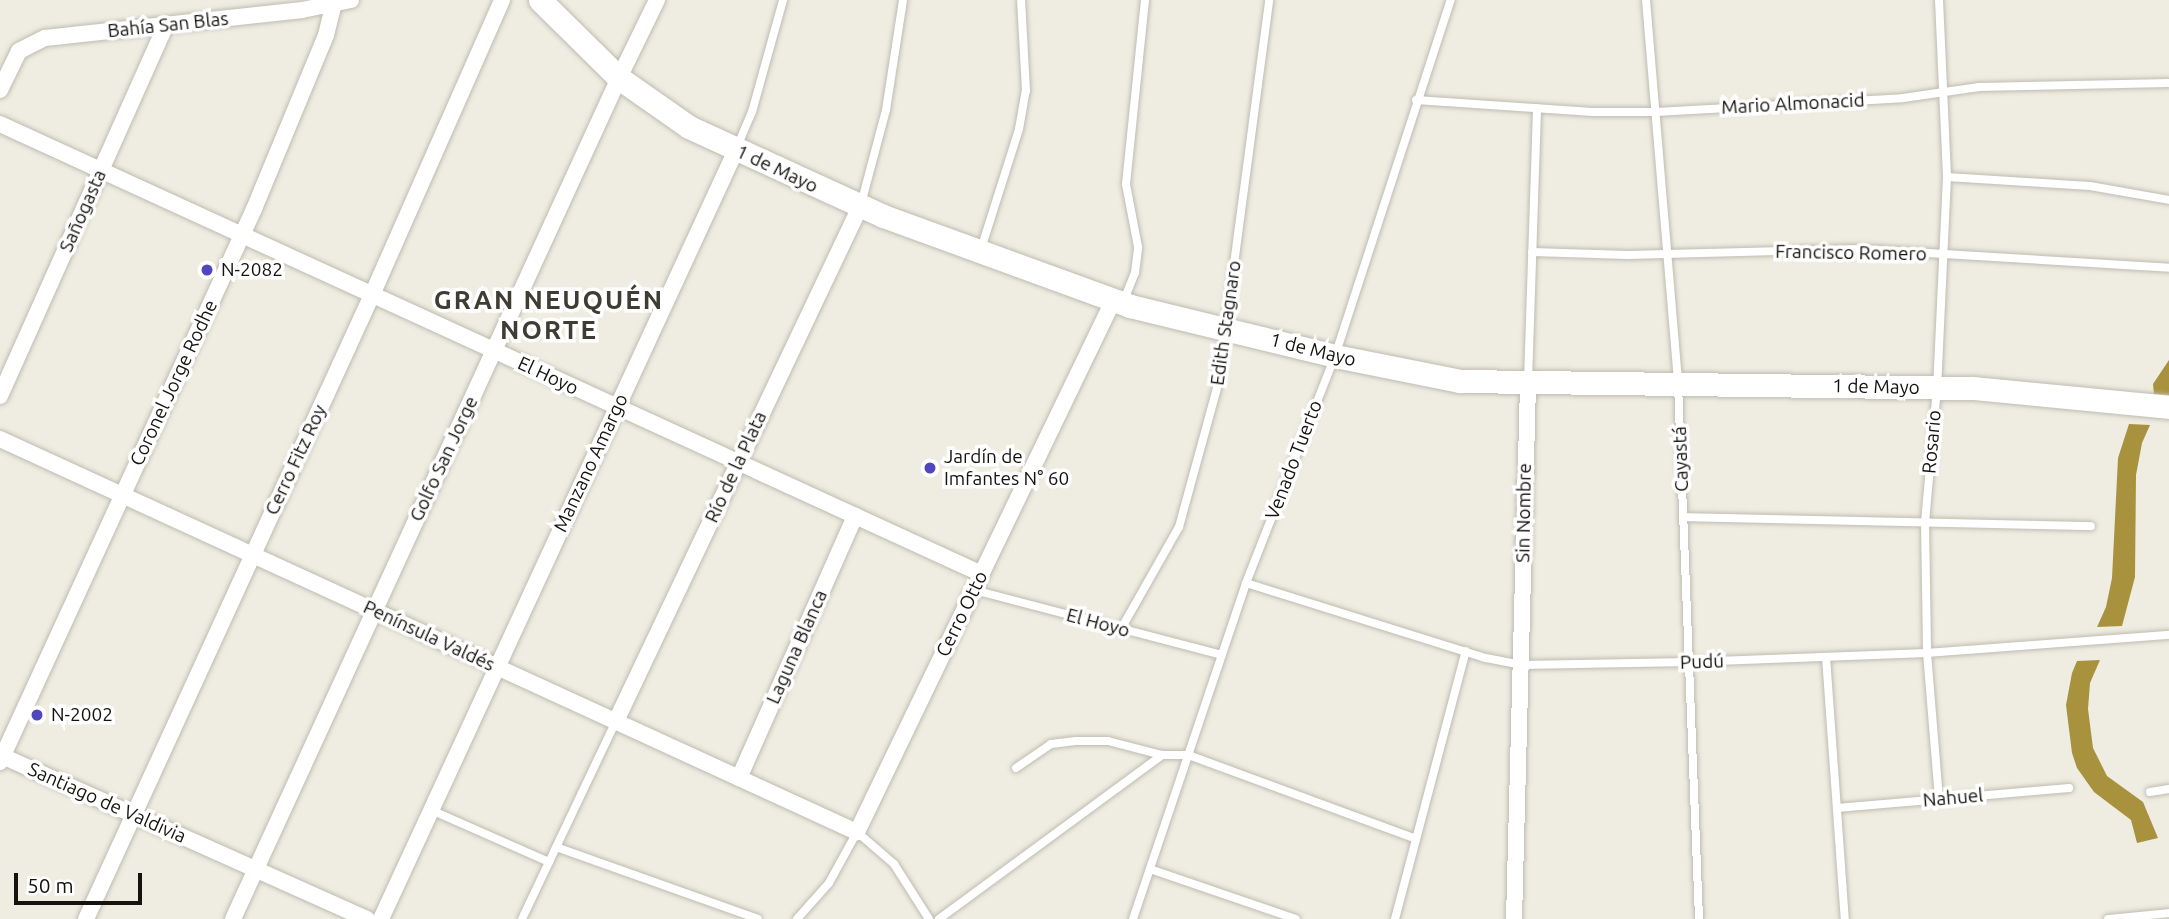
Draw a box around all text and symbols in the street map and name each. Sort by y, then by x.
street label: Bahía San Blas [106,7,230,43]
street label: Mario Almonacid [1721,89,1865,119]
street label: 1 de Mayo [733,140,821,198]
street label: Sañogasta [55,166,111,256]
street label: Francisco Romero [1775,240,1927,266]
place label: N-2082 [221,259,283,281]
street label: Edith Stagnaro [1206,259,1246,387]
marker: N-2082 [199,262,215,278]
district label: GRAN NEUQUÉN NORTE [435,284,663,346]
street label: Coronel Jorge Rodhe [126,296,222,470]
street label: 1 de Mayo [1268,328,1358,372]
street label: El Hoyo [514,352,582,400]
street label: 1 de Mayo [1832,375,1920,399]
street label: Manzano Amargo [549,390,633,536]
street label: Golfo San Jorge [405,393,483,525]
street label: Venado Tuerto [1261,397,1327,523]
street label: Cerro Fitz Roy [260,401,332,519]
street label: Río de la Plata [700,408,772,526]
street label: Rosario [1918,409,1946,475]
street label: Cayastá [1668,426,1694,492]
place label: Jardín de Imfantes N° 60 [944,446,1069,490]
marker: Jardín de Imfantes N° 60 [922,460,938,476]
street label: Sin Nombre [1512,463,1536,563]
street label: Cerro Otto [931,567,993,661]
street label: Laguna Blanca [762,586,832,708]
street label: Península Valdés [360,596,498,676]
street label: El Hoyo [1064,604,1132,642]
street label: Pudú [1680,650,1724,674]
place label: N-2002 [51,704,113,726]
marker: N-2002 [29,707,45,723]
street label: Santiago de Valdivia [24,758,190,848]
street label: Nahuel [1922,784,1984,812]
scale bar [18,860,145,904]
text: 50 m [27,873,74,897]

